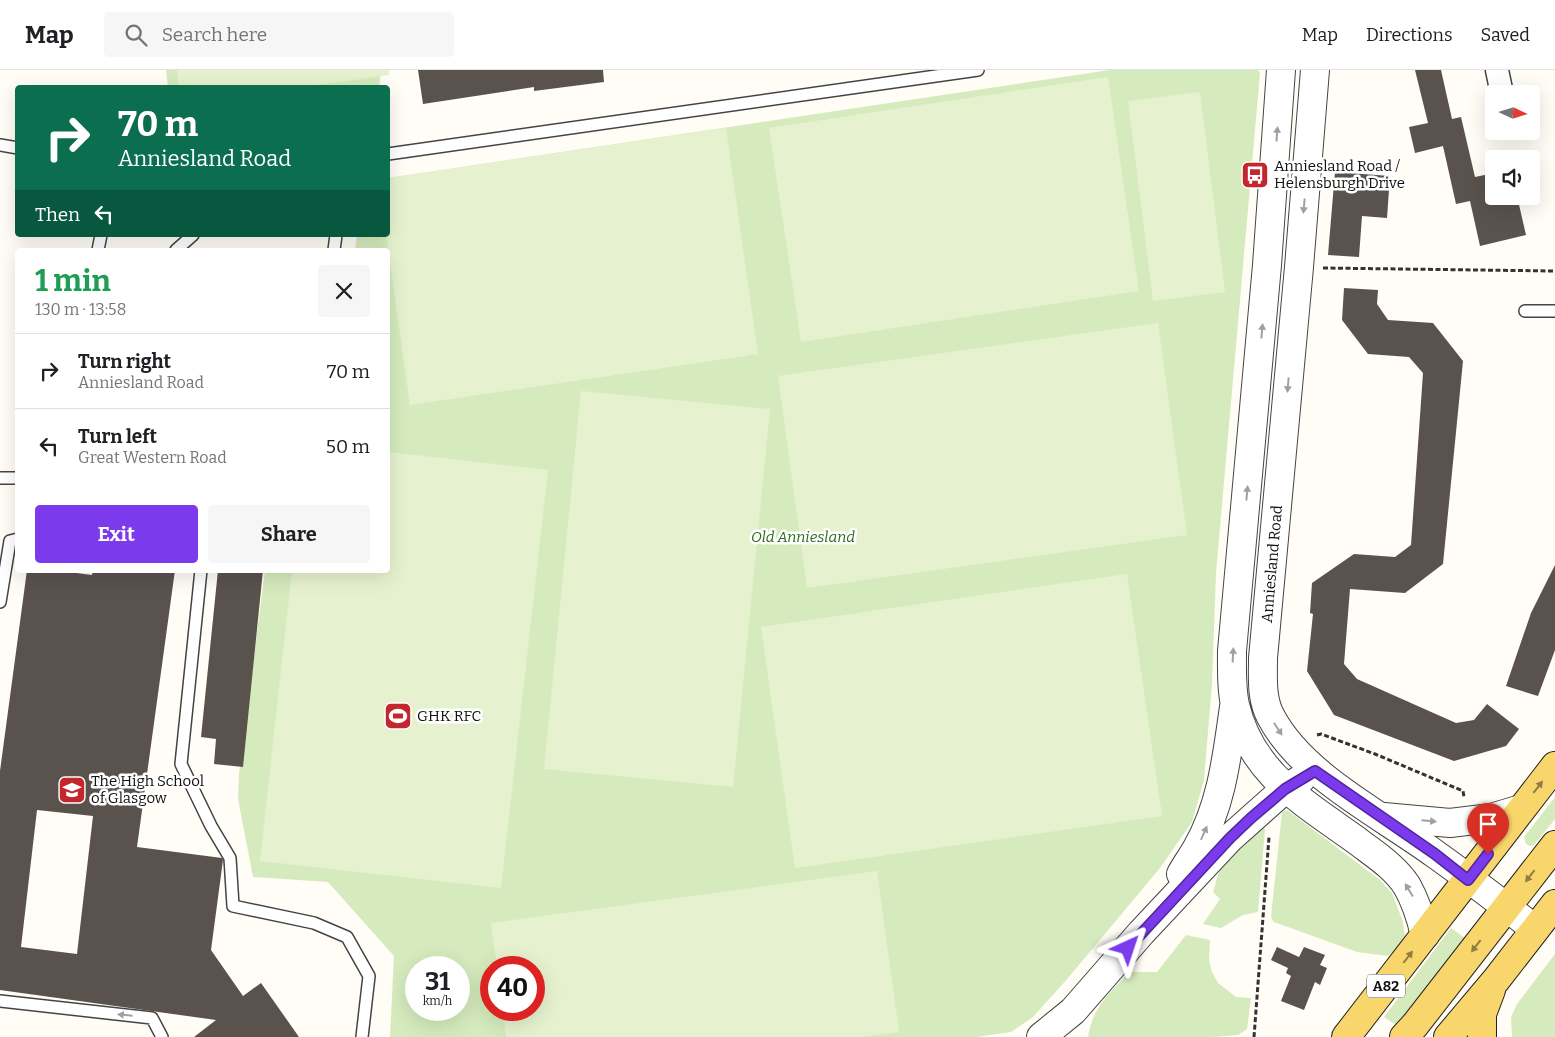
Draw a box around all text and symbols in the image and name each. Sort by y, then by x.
search box [104,12,454,57]
text: Map [25,21,74,49]
icon: search [122,21,150,49]
text: Search here [162,23,267,46]
text: Map [1302,24,1338,46]
text: Directions [1366,24,1453,46]
text: Saved [1481,24,1530,46]
north arrow [1485,85,1540,140]
map controls [1485,85,1540,205]
text: 70 m [118,103,198,145]
icon: right [35,105,100,170]
one-way arrow [1273,126,1281,142]
text: Anniesland Road [118,145,291,172]
button: sound [1485,150,1540,205]
place label: Anniesland Road / Helensburgh Drive [1274,157,1405,192]
bus stop icon: Anniesland Road / Helensburgh Drive [1240,160,1270,190]
one-way arrow [1300,198,1308,214]
icon: left [90,200,118,228]
text: Then [35,203,80,226]
text: 1 min [35,263,111,299]
button: close [318,265,370,317]
text: 130 m · 13:58 [35,300,126,319]
one-way arrow [1258,323,1266,339]
text: Turn right [78,350,171,373]
icon: right [35,357,63,385]
text: 70 m [327,360,370,383]
text: Anniesland Road [78,373,204,392]
one-way arrow [1284,377,1292,393]
text: Turn left [78,425,157,448]
icon: left [35,432,63,460]
text: 50 m [326,435,370,458]
text: Great Western Road [78,448,227,467]
one-way arrow [1244,485,1252,501]
street label: Anniesland Road [1258,504,1286,624]
button: Exit [35,505,198,563]
button: Share [208,505,370,563]
park label: Old Anniesland [751,528,855,546]
one-way arrow [1229,646,1237,662]
sports icon: GHK RFC [383,701,413,731]
place label: GHK RFC [417,707,481,725]
one-way arrow [1274,722,1283,736]
place label: The High School of Glasgow [91,772,204,807]
school or university icon: The High School of Glasgow [57,775,87,805]
one-way arrow [1533,780,1543,794]
pin [1467,803,1509,854]
icon: arrive [1474,810,1502,838]
one-way arrow [1421,817,1437,825]
one-way arrow [1201,826,1209,840]
one-way arrow [1525,869,1536,882]
one-way arrow [1404,884,1413,897]
position arrow [1101,921,1153,973]
one-way arrow [1471,939,1482,952]
one-way arrow [1403,951,1414,964]
speed limit sign: 40 [480,956,545,1021]
text: 31 [425,967,450,997]
road number: A82 [1367,974,1405,998]
text: km/h [423,994,452,1008]
one-way arrow [117,1011,133,1019]

